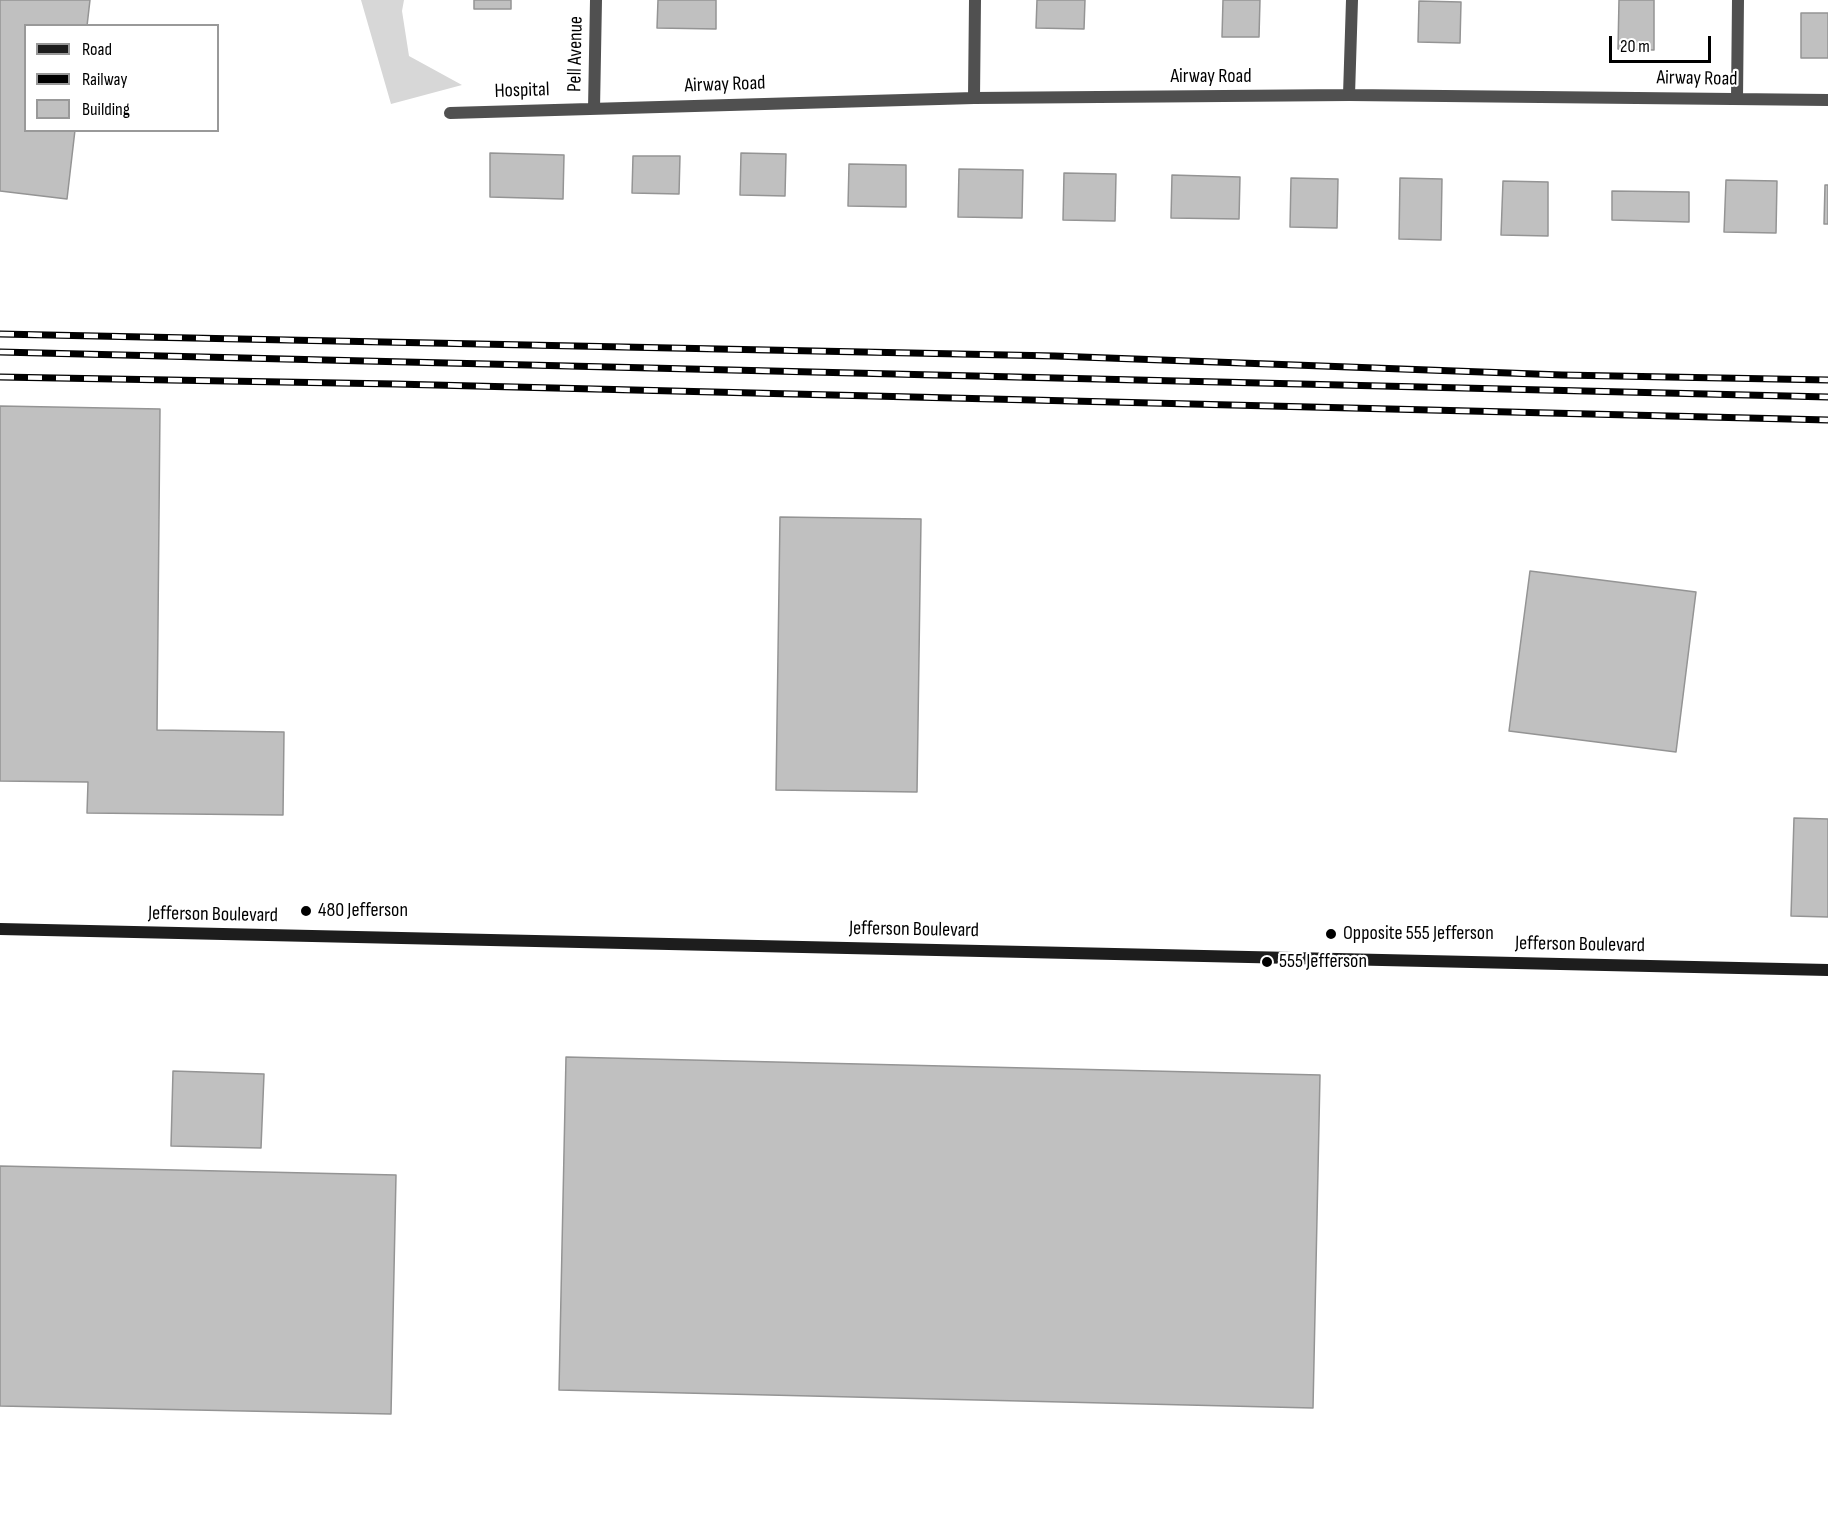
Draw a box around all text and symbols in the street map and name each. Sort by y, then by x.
street label: Pell Avenue [563,16,589,92]
legend [24,24,219,132]
scale bar [1612,24,1714,62]
text: 20 m [1620,36,1650,57]
text: Road [82,39,112,60]
street label: Airway Road [1170,65,1252,89]
street label: Airway Road [1656,66,1738,92]
text: Railway [82,69,127,90]
street label: Airway Road [684,72,766,98]
street label: Hospital [494,78,550,104]
text: Building [82,99,130,120]
place label: 480 Jefferson [318,899,408,923]
street label: Jefferson Boulevard [148,902,278,928]
marker: 480 Jefferson [299,904,313,918]
street label: Jefferson Boulevard [849,917,979,943]
place label: Opposite 555 Jefferson [1343,922,1494,946]
marker: Opposite 555 Jefferson [1324,927,1338,941]
street label: Jefferson Boulevard [1515,932,1645,958]
place label: 555 Jefferson [1279,950,1367,974]
marker: 555 Jefferson [1260,955,1274,969]

